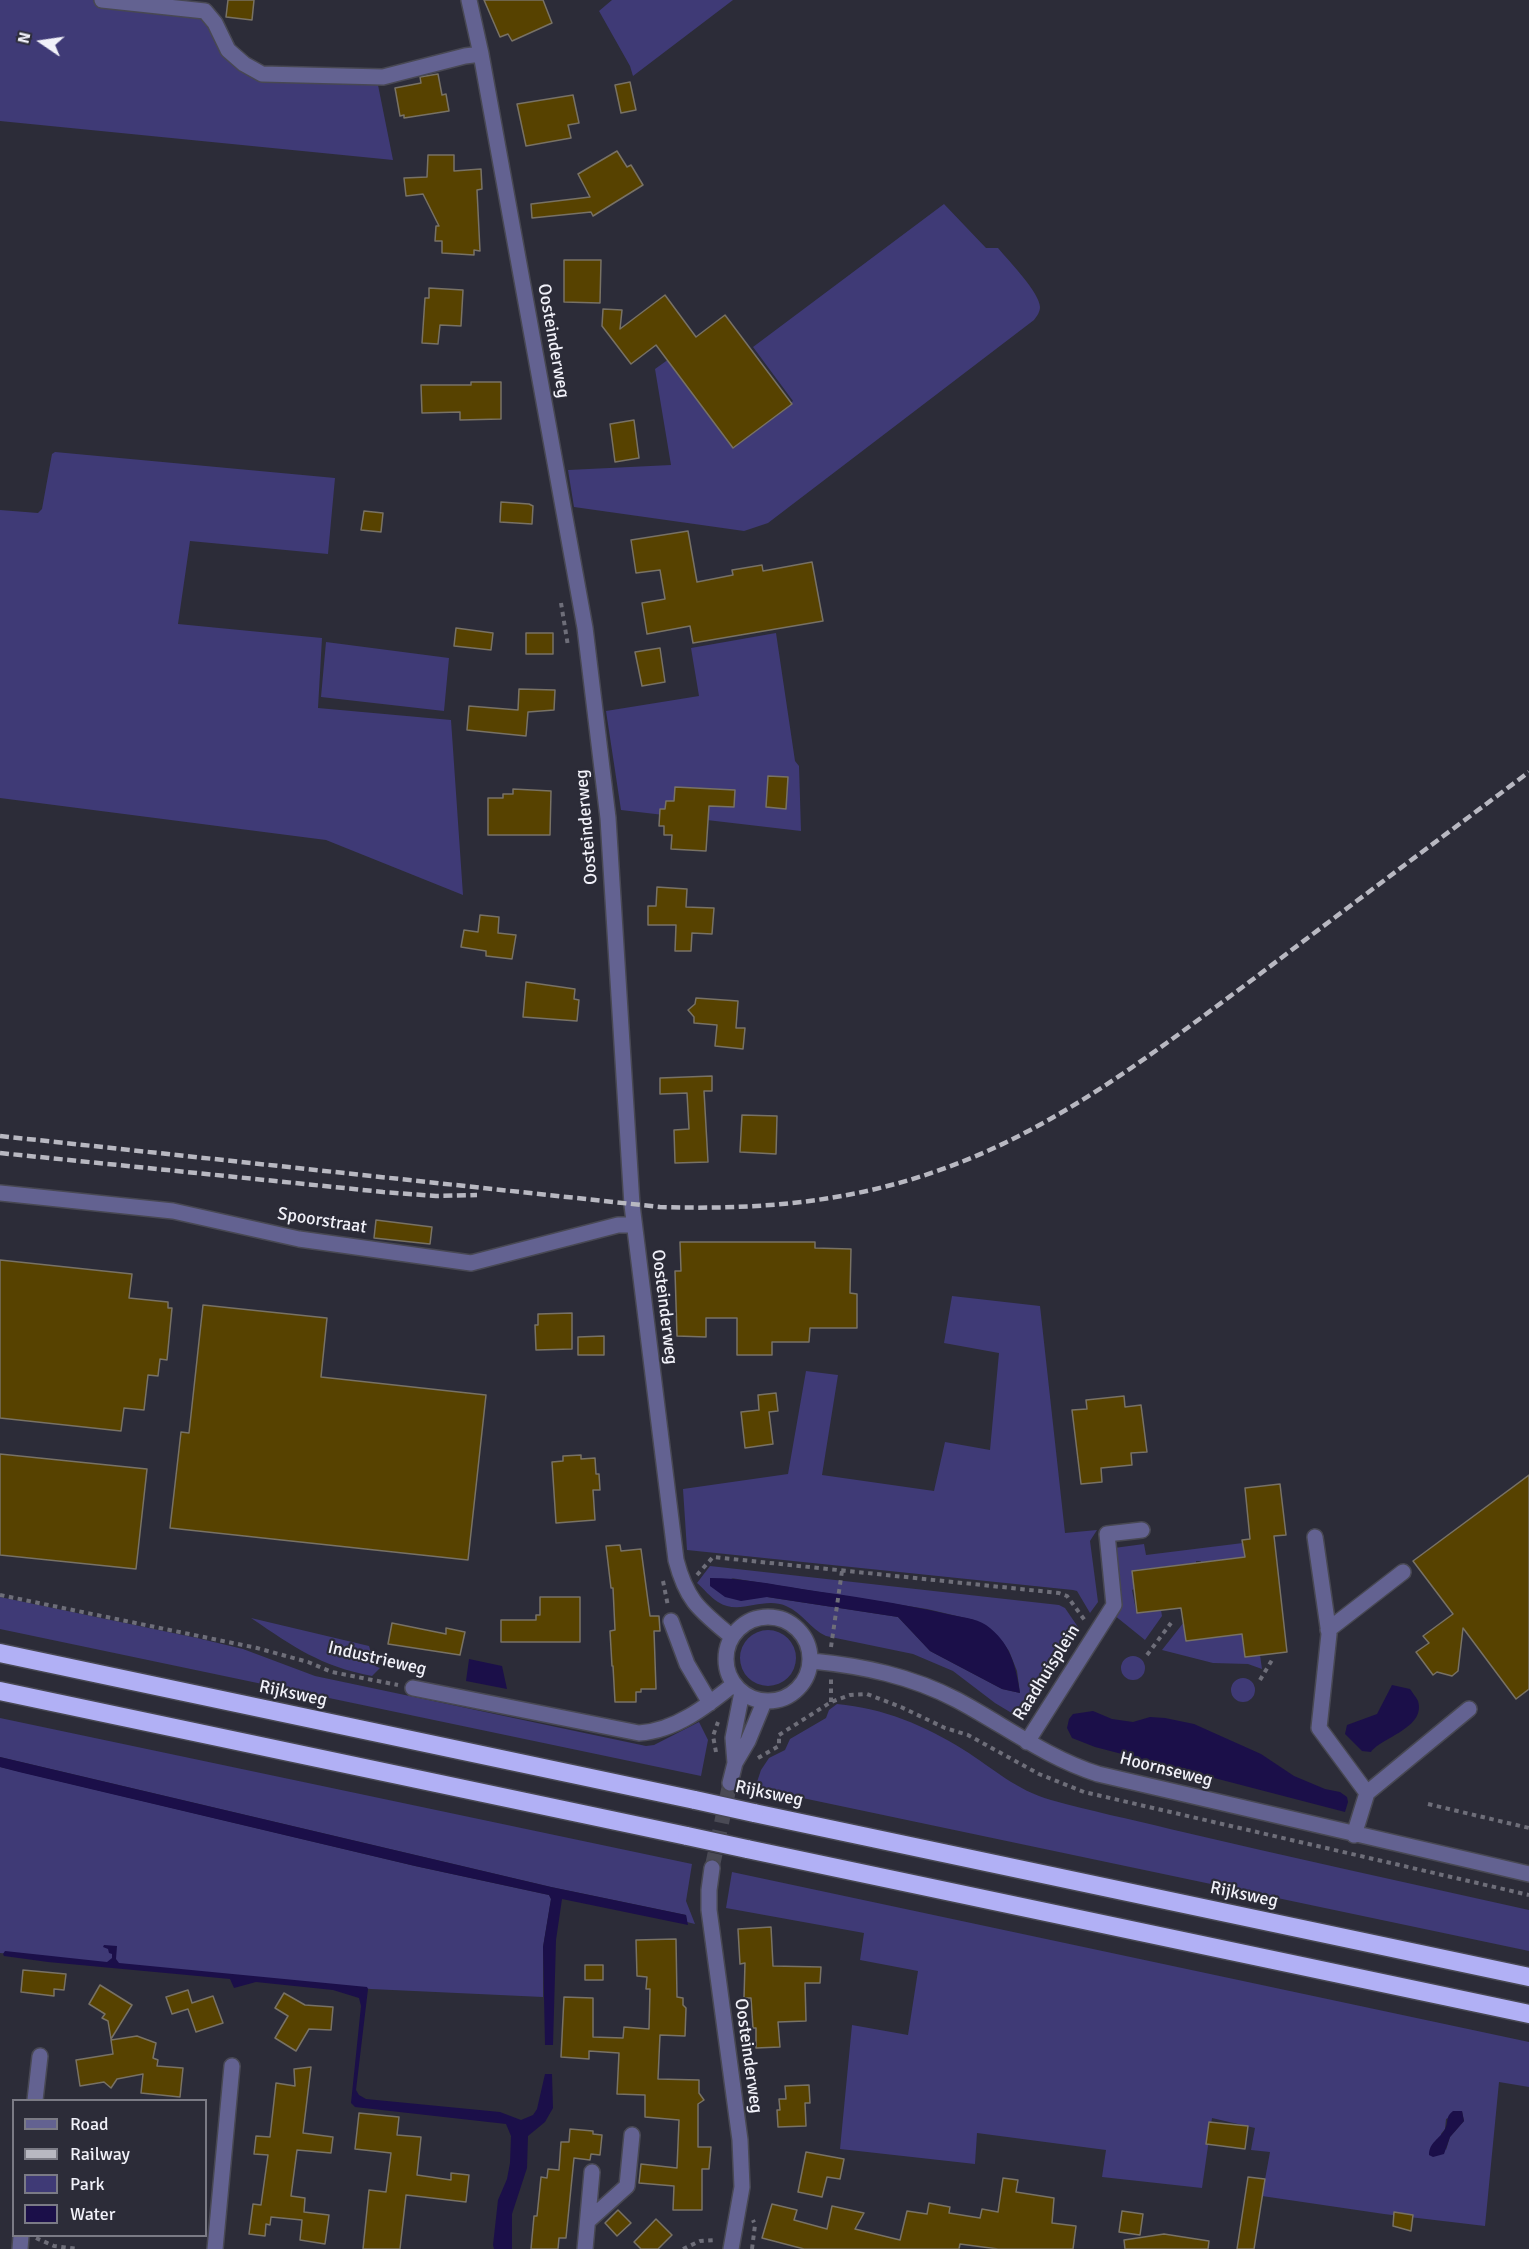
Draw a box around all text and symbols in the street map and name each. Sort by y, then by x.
north arrow [12,12,72,72]
text: N [13,30,35,46]
street label: Oosteinderweg [532,282,574,400]
street label: Oosteinderweg [571,768,603,886]
street label: Spoorstraat [276,1203,368,1239]
street label: Oosteinderweg [646,1248,682,1366]
street label: Raadhuisplein [1009,1621,1085,1725]
street label: Industrieweg [326,1637,428,1681]
street label: Rijksweg [257,1676,329,1712]
street label: Hoornseweg [1117,1748,1215,1792]
street label: Rijksweg [733,1776,805,1812]
street label: Rijksweg [1208,1877,1280,1913]
street label: Oosteinderweg [729,1997,767,2115]
legend [12,2099,207,2237]
text: Road [70,2113,109,2135]
text: Railway [70,2143,130,2165]
text: Park [70,2173,105,2195]
text: Water [70,2203,115,2225]

